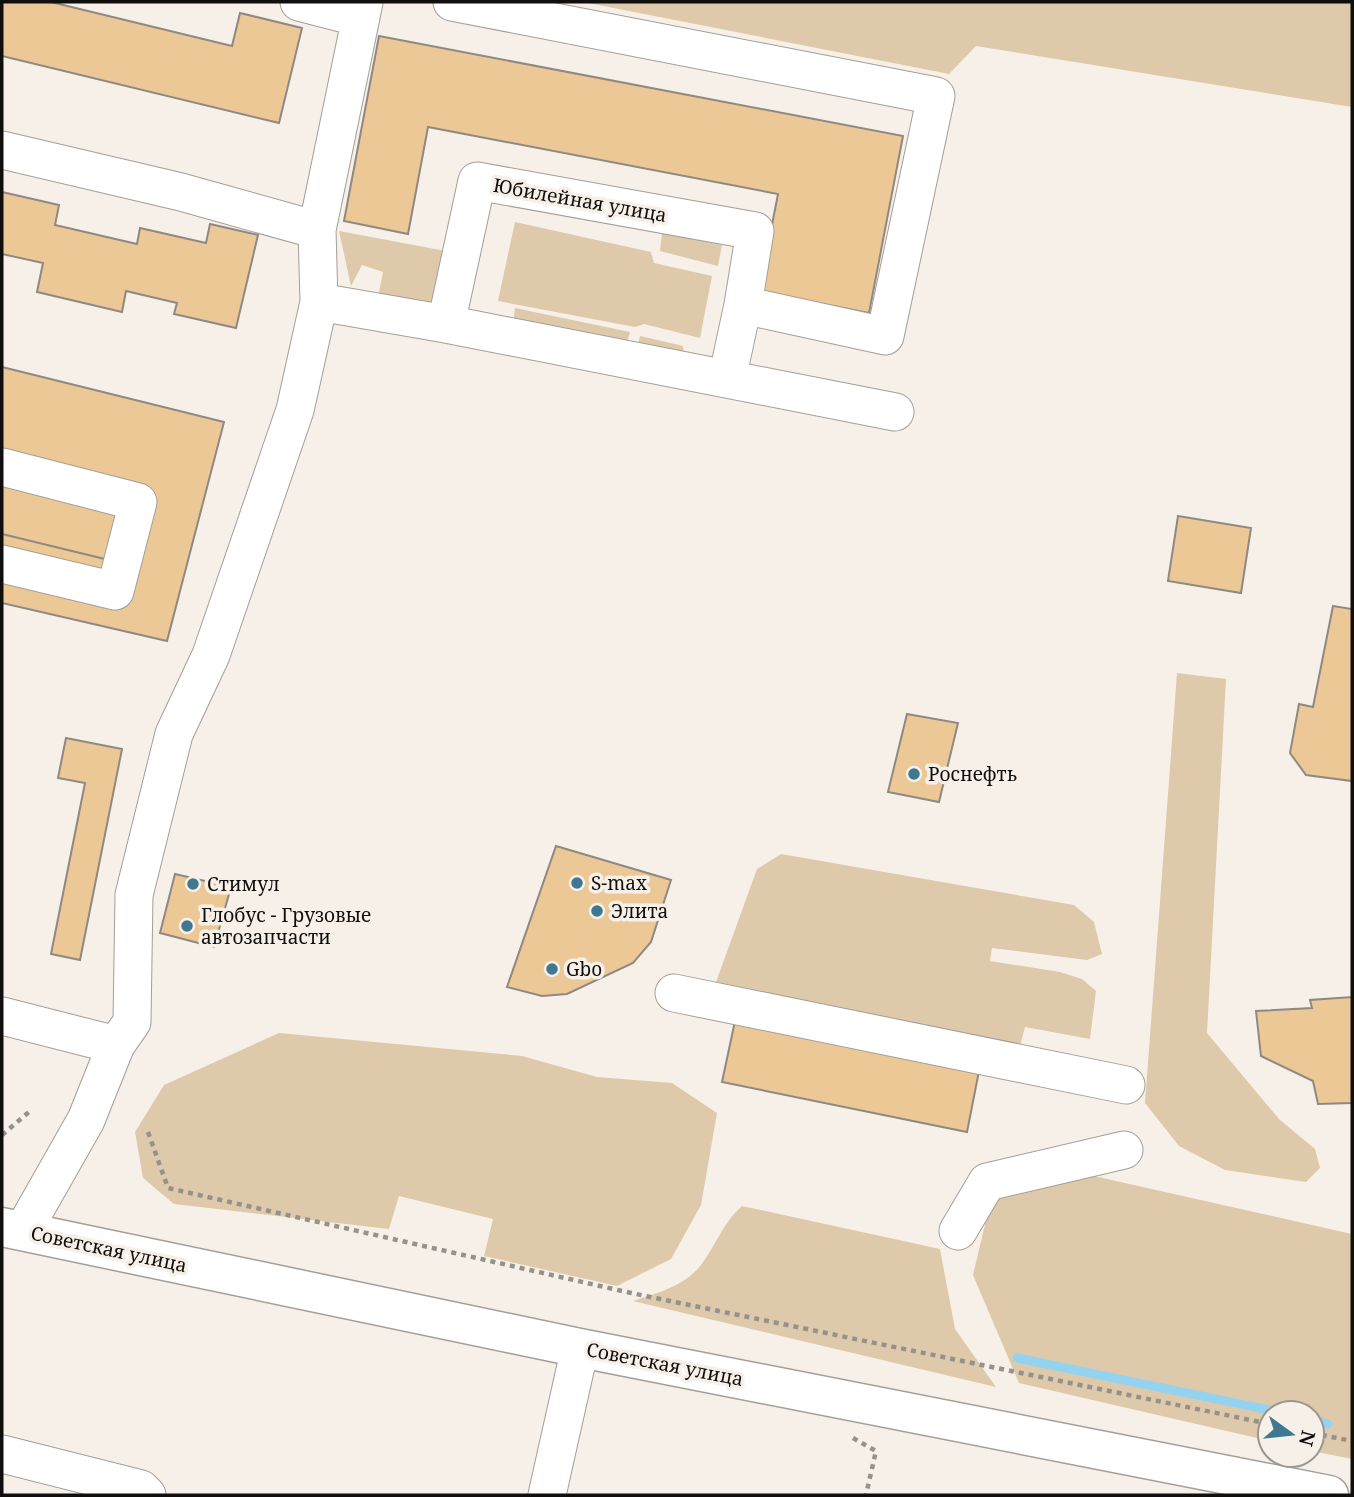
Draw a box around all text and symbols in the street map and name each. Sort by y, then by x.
street label: Юбилейная улица [491,172,669,228]
place label: Роснефть [928,761,1017,787]
marker: Роснефть [906,766,922,782]
place label: S-max [591,870,647,896]
place label: Стимул [207,871,280,897]
marker: S-max [569,875,585,891]
marker: Стимул [185,876,201,892]
place label: Элита [611,898,668,924]
place label: Глобус - Грузовые автозапчасти [201,902,371,950]
marker: Элита [589,903,605,919]
marker: Глобус - Грузовые автозапчасти [179,918,195,934]
place label: Gbo [566,956,602,982]
marker: Gbo [544,961,560,977]
street label: Советская улица [28,1220,190,1278]
street label: Советская улица [584,1336,746,1392]
north arrow [1256,1399,1326,1469]
text: N [1293,1428,1322,1449]

